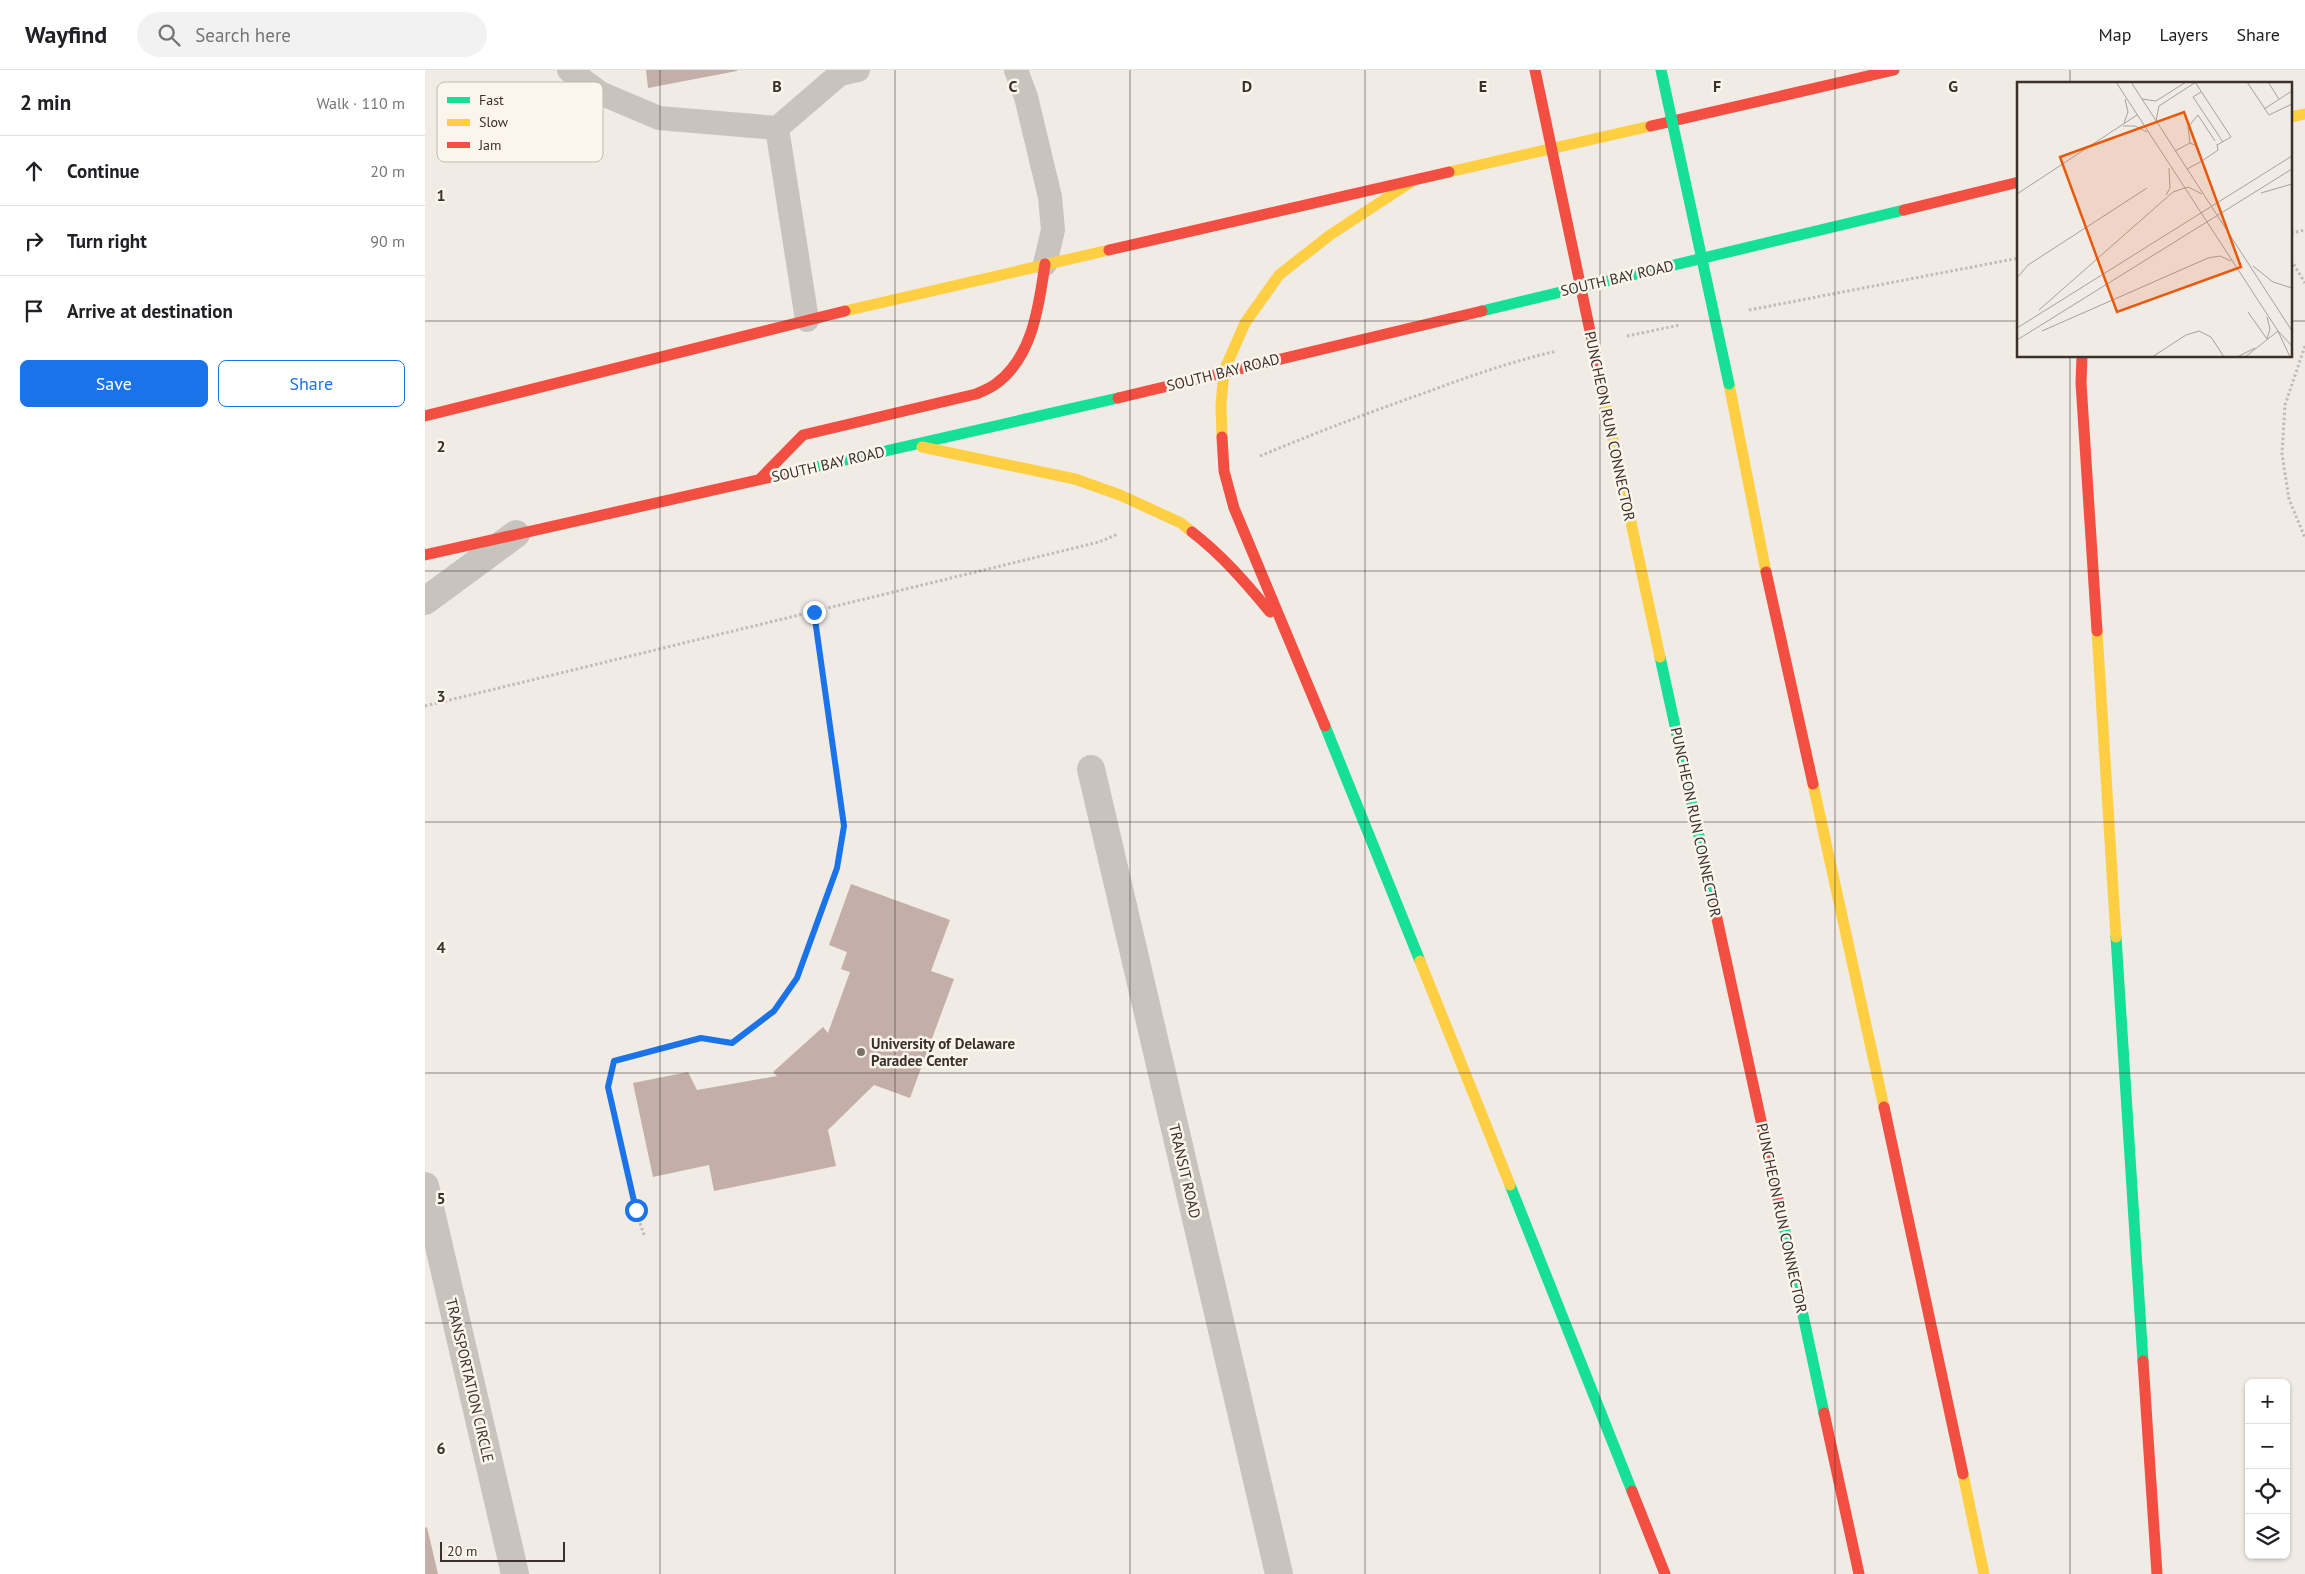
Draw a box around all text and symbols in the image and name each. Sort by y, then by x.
search box [137,12,487,57]
text: Wayfind [25,19,107,50]
icon: search [155,21,183,49]
text: Search here [195,23,291,47]
text: Map [2099,23,2131,46]
text: Layers [2159,23,2208,46]
text: Share [2236,23,2280,46]
text: B [772,76,782,96]
text: C [1009,76,1018,96]
text: D [1242,76,1252,96]
text: E [1479,76,1487,96]
text: F [1713,76,1721,96]
text: G [1948,76,1958,96]
legend [437,82,603,162]
inset map [2017,82,2293,358]
text: 2 min [20,89,71,116]
text: Fast [479,91,504,109]
text: Walk · 110 m [316,93,405,113]
text: Slow [479,113,509,131]
text: Jam [478,136,501,154]
icon: ahead [20,157,48,185]
text: Continue [67,159,139,183]
text: 20 m [370,161,405,181]
text: 1 [436,185,446,205]
icon: right [20,227,48,255]
text: Turn right [67,229,147,253]
text: 90 m [370,231,405,251]
street label: SOUTH BAY ROAD [1559,256,1675,300]
icon: arrive [20,297,48,325]
text: Arrive at destination [67,299,233,323]
street label: PUNCHEON RUN CONNECTOR [1581,329,1639,523]
street label: SOUTH BAY ROAD [1165,349,1281,395]
button: Save [20,360,208,407]
button: Share [218,360,405,407]
text: 2 [436,436,446,456]
street label: SOUTH BAY ROAD [770,442,886,486]
route end [803,601,826,624]
text: 3 [436,686,446,706]
street label: PUNCHEON RUN CONNECTOR [1667,725,1725,919]
text: 4 [436,937,446,957]
place label: University of Delaware Paradee Center [871,1034,1015,1070]
marker: University of Delaware Paradee Center [855,1046,867,1058]
street label: PUNCHEON RUN CONNECTOR [1753,1121,1811,1315]
street label: TRANSIT ROAD [1165,1122,1205,1220]
text: 5 [436,1188,446,1208]
route start [625,1199,648,1222]
street label: TRANSPORTATION CIRCLE [442,1296,498,1464]
map controls [2245,1379,2290,1559]
button: + [2245,1379,2290,1424]
button: − [2245,1424,2290,1469]
text: 6 [436,1438,446,1458]
button: locate [2245,1469,2290,1514]
button: layers [2245,1514,2290,1559]
scale bar [440,1539,565,1562]
text: 20 m [447,1542,477,1560]

